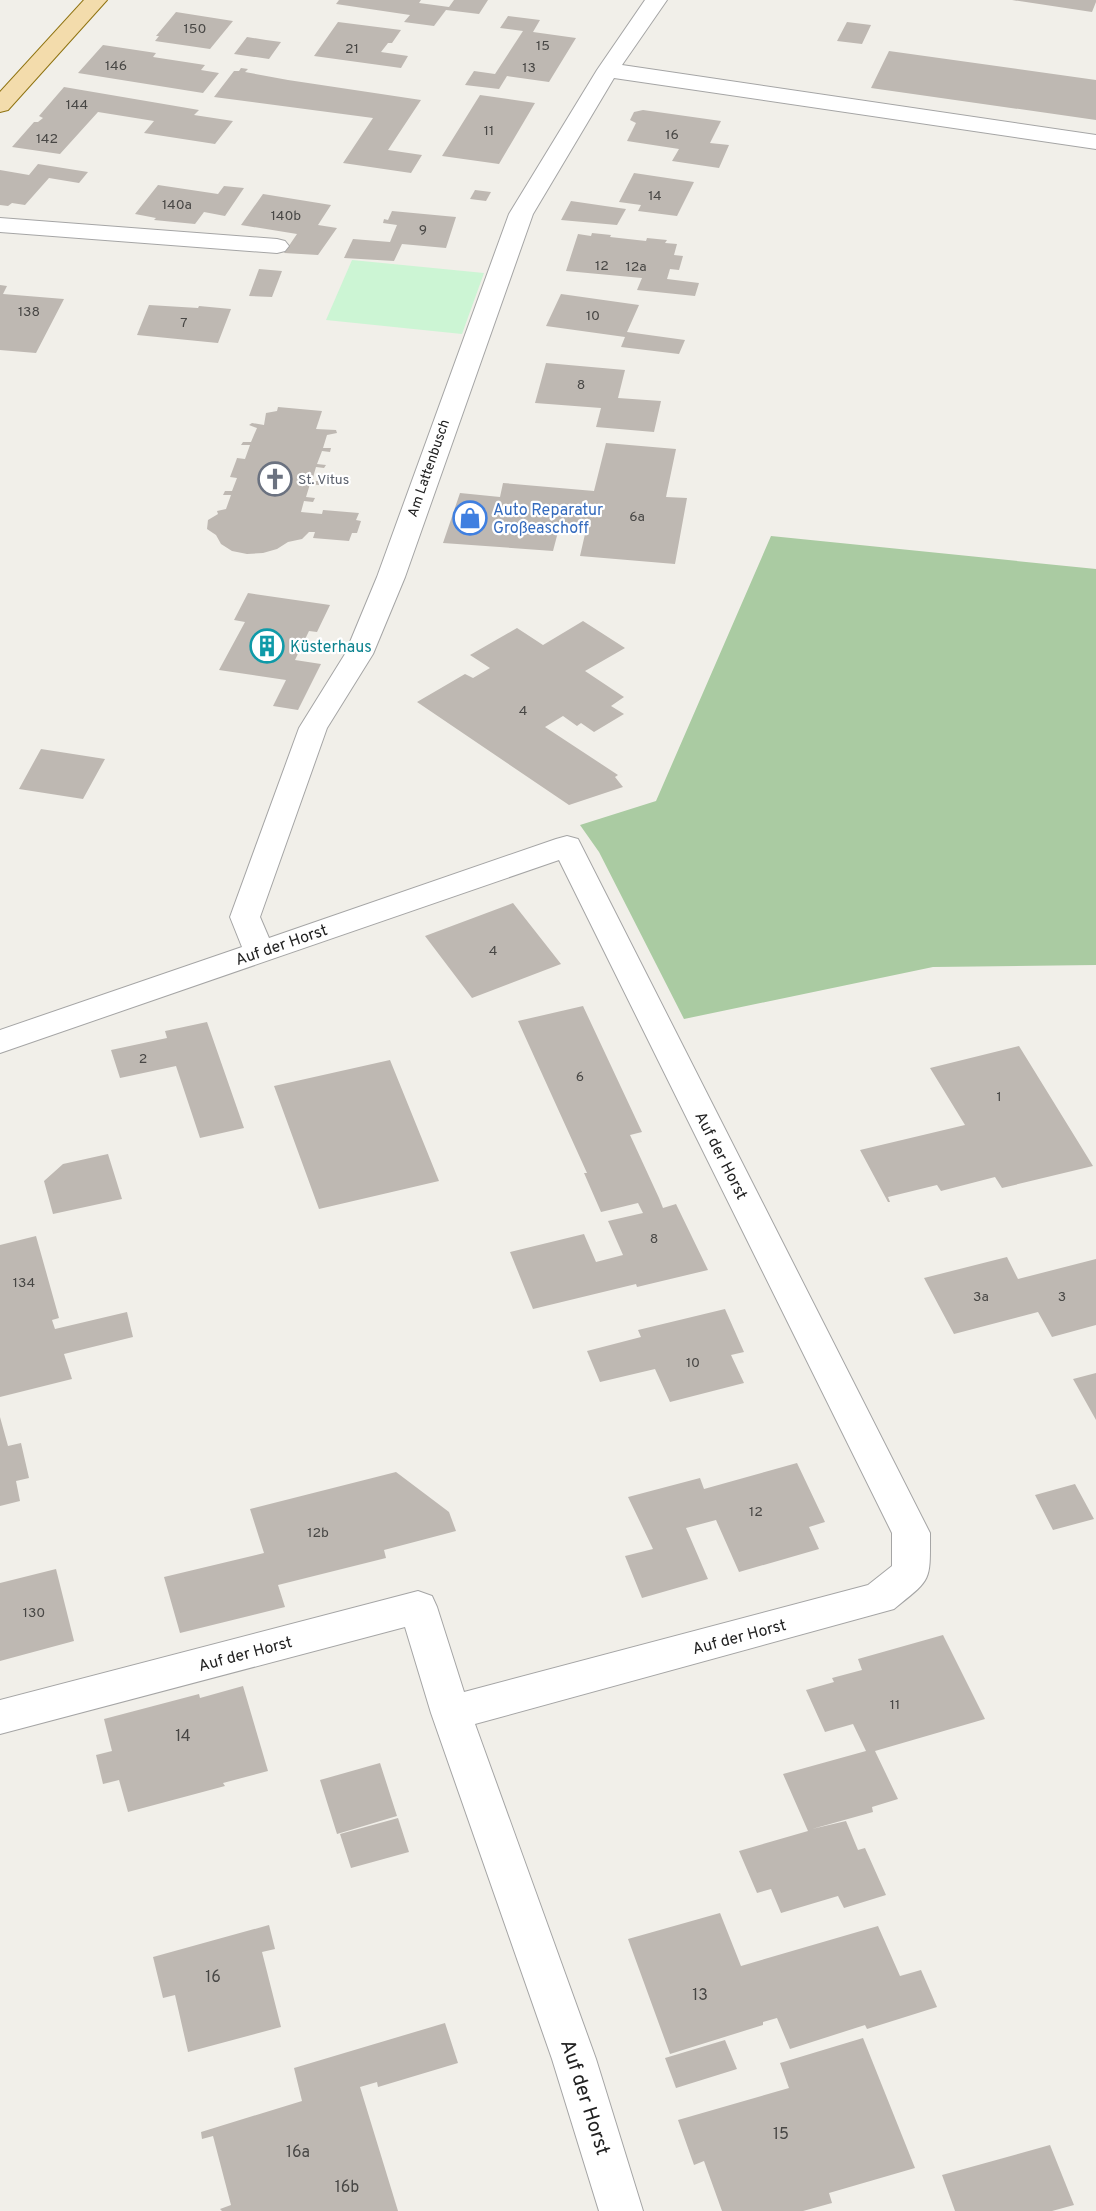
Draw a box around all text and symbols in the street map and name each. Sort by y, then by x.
house number: 150 [184,21,206,38]
house number: 15 [536,38,550,55]
house number: 21 [345,41,359,58]
house number: 146 [105,58,127,75]
house number: 13 [522,60,536,77]
house number: 144 [66,97,88,114]
house number: 11 [484,123,494,140]
house number: 16 [665,127,679,144]
house number: 142 [36,131,58,148]
house number: 14 [648,188,662,205]
house number: 140a [162,197,192,214]
house number: 140b [271,208,301,225]
house number: 9 [419,222,427,239]
house number: 12 [595,258,609,275]
house number: 12a [625,259,647,276]
house number: 138 [18,304,40,321]
house number: 10 [586,308,600,325]
house number: 7 [180,315,188,332]
house number: 8 [577,377,585,394]
street label: Am Lattenbusch [405,417,454,520]
church icon: St. Vitus [257,461,293,497]
place label: St. Vitus [298,472,349,489]
shop icon: Auto Reparatur Großeaschoff [452,500,488,536]
place label: Auto Reparatur Großeaschoff [493,501,603,539]
house number: 6a [629,509,645,526]
building icon: Küsterhaus [249,628,285,664]
place label: Küsterhaus [290,638,372,658]
house number: 4 [519,703,527,720]
street label: Auf der Horst [233,921,330,971]
house number: 4 [489,943,497,960]
house number: 2 [139,1051,147,1068]
house number: 6 [576,1069,584,1086]
house number: 1 [996,1089,1002,1106]
street label: Auf der Horst [689,1109,751,1203]
house number: 8 [650,1231,658,1248]
house number: 134 [13,1275,35,1292]
house number: 3a [973,1289,989,1306]
house number: 3 [1058,1289,1066,1306]
house number: 10 [686,1355,700,1372]
house number: 12 [749,1504,763,1521]
house number: 12b [307,1525,329,1542]
house number: 130 [23,1605,45,1622]
street label: Auf der Horst [690,1616,789,1660]
street label: Auf der Horst [196,1633,295,1677]
house number: 11 [890,1697,900,1714]
house number: 14 [175,1727,191,1747]
house number: 16 [205,1968,221,1988]
house number: 13 [692,1986,708,2006]
street label: Auf der Horst [553,2036,615,2159]
house number: 15 [773,2125,789,2145]
house number: 16a [286,2143,310,2163]
house number: 16b [335,2178,359,2198]

